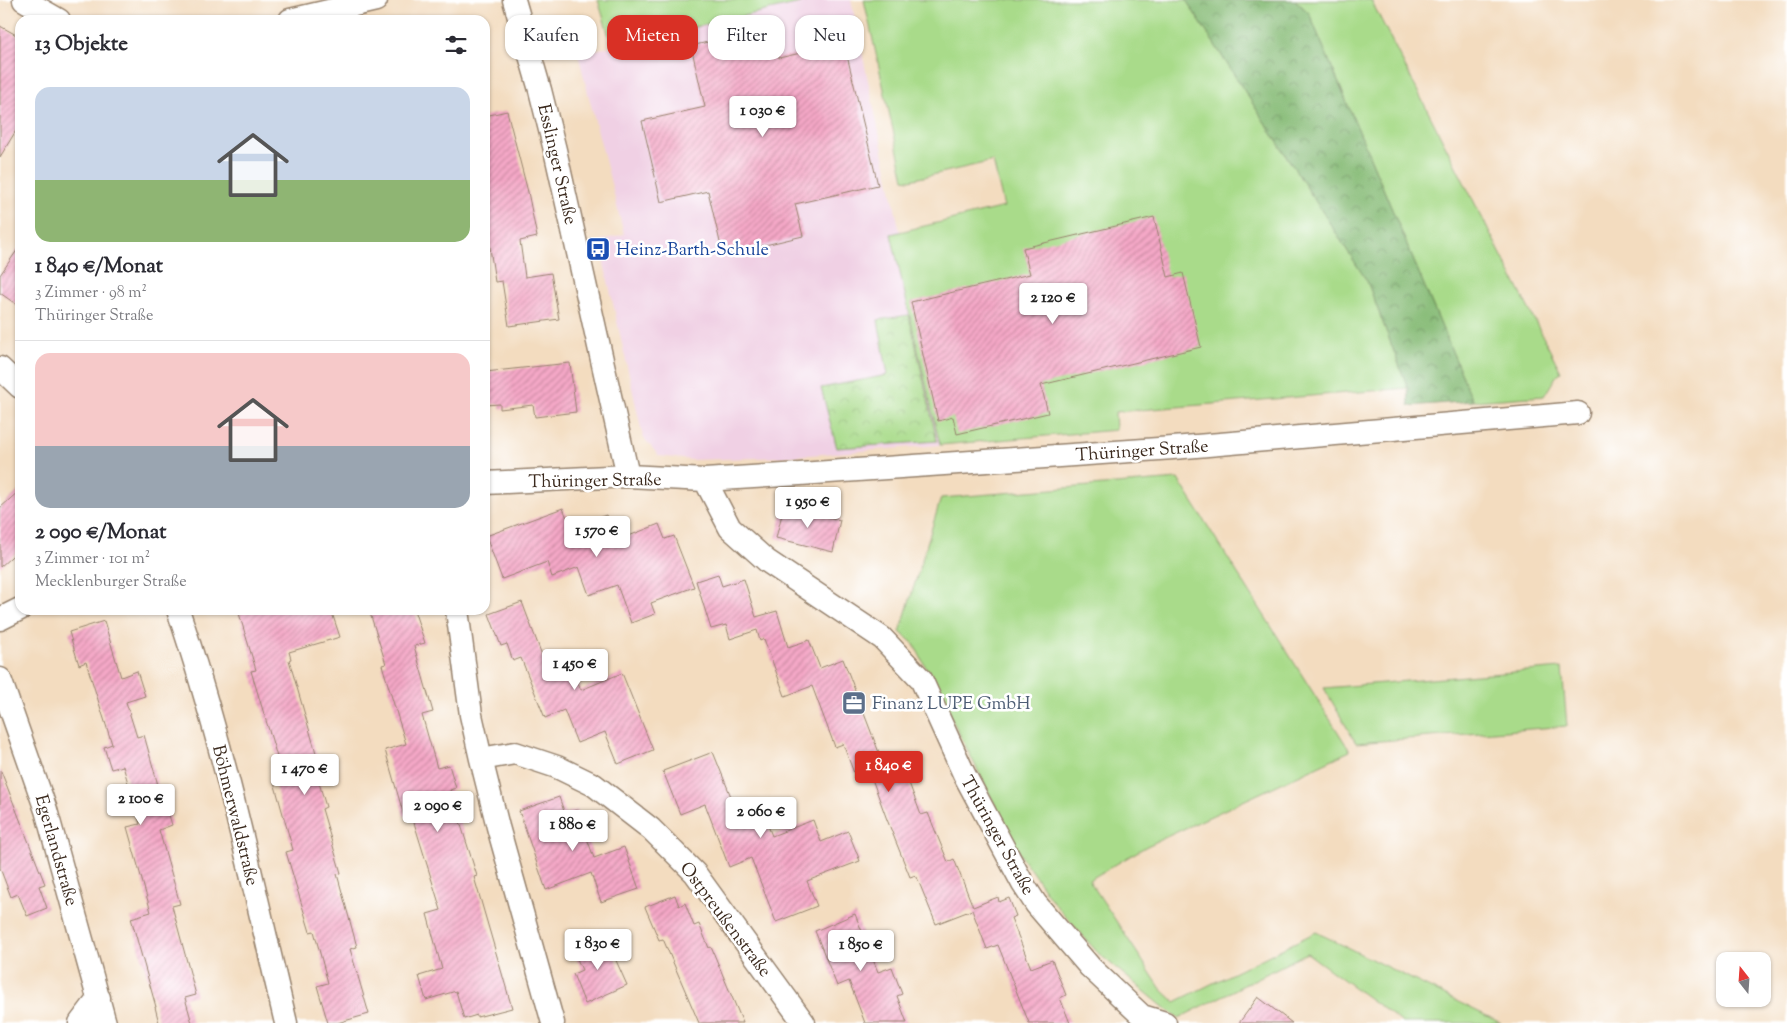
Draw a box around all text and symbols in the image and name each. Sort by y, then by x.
chip: Kaufen [505,15,597,60]
chip: Mieten [607,15,698,60]
chip: Filter [708,15,785,60]
chip: Neu [795,15,864,60]
text: 13 Objekte [35,30,128,60]
icon: filters [442,31,470,59]
pin: 1 030 € [717,96,809,138]
text: 1 030 € [740,100,786,123]
street label: Esslinger Straße [530,102,583,227]
icon: home [208,120,298,210]
bus stop icon: Heinz-Barth-Schule [585,236,611,262]
place label: Heinz-Barth-Schule [616,238,769,264]
text: 1 840 €/Monat [35,252,163,282]
text: 3 Zimmer · 98 m² [35,282,147,305]
pin: 2 120 € [1007,282,1099,325]
text: 2 120 € [1030,287,1076,310]
text: Thüringer Straße [35,305,153,328]
icon: home [208,385,298,475]
street label: Thüringer Straße [1075,434,1209,470]
street label: Thüringer Straße [528,468,662,496]
pin: 1 950 € [762,486,854,529]
text: 1 950 € [786,491,830,514]
pin: 1 570 € [551,516,643,558]
text: 2 090 €/Monat [35,518,166,548]
text: 1 570 € [575,520,619,543]
text: 3 Zimmer · 101 m² [35,548,150,571]
text: Mecklenburger Straße [35,571,187,594]
pin: 1 450 € [529,648,621,691]
text: 1 450 € [553,653,597,676]
office icon: Finanz LUPE GmbH [841,690,867,716]
place label: Finanz LUPE GmbH [872,692,1030,718]
street label: Böhmerwaldstraße [204,742,264,889]
pin: 1 840 € [843,750,935,793]
pin: 1 470 € [259,754,351,796]
text: 1 840 € [866,755,912,778]
text: 1 470 € [282,758,328,781]
street label: Thüringer Straße [953,771,1040,901]
pin: 2 100 € [95,784,187,826]
text: 2 100 € [118,788,164,811]
pin: 2 090 € [392,790,484,833]
street label: Egerlandstraße [27,792,83,909]
text: 2 090 € [414,795,462,818]
pin: 2 060 € [715,796,807,839]
text: 2 060 € [736,801,786,824]
pin: 1 880 € [527,810,619,852]
text: 1 880 € [550,814,596,837]
street label: Ostpreußenstraße [672,857,777,983]
pin: 1 830 € [552,928,644,971]
pin: 1 850 € [815,930,907,972]
text: 1 830 € [576,933,620,956]
text: 1 850 € [839,934,883,957]
north arrow [1716,952,1771,1008]
map controls [1716,952,1771,1007]

